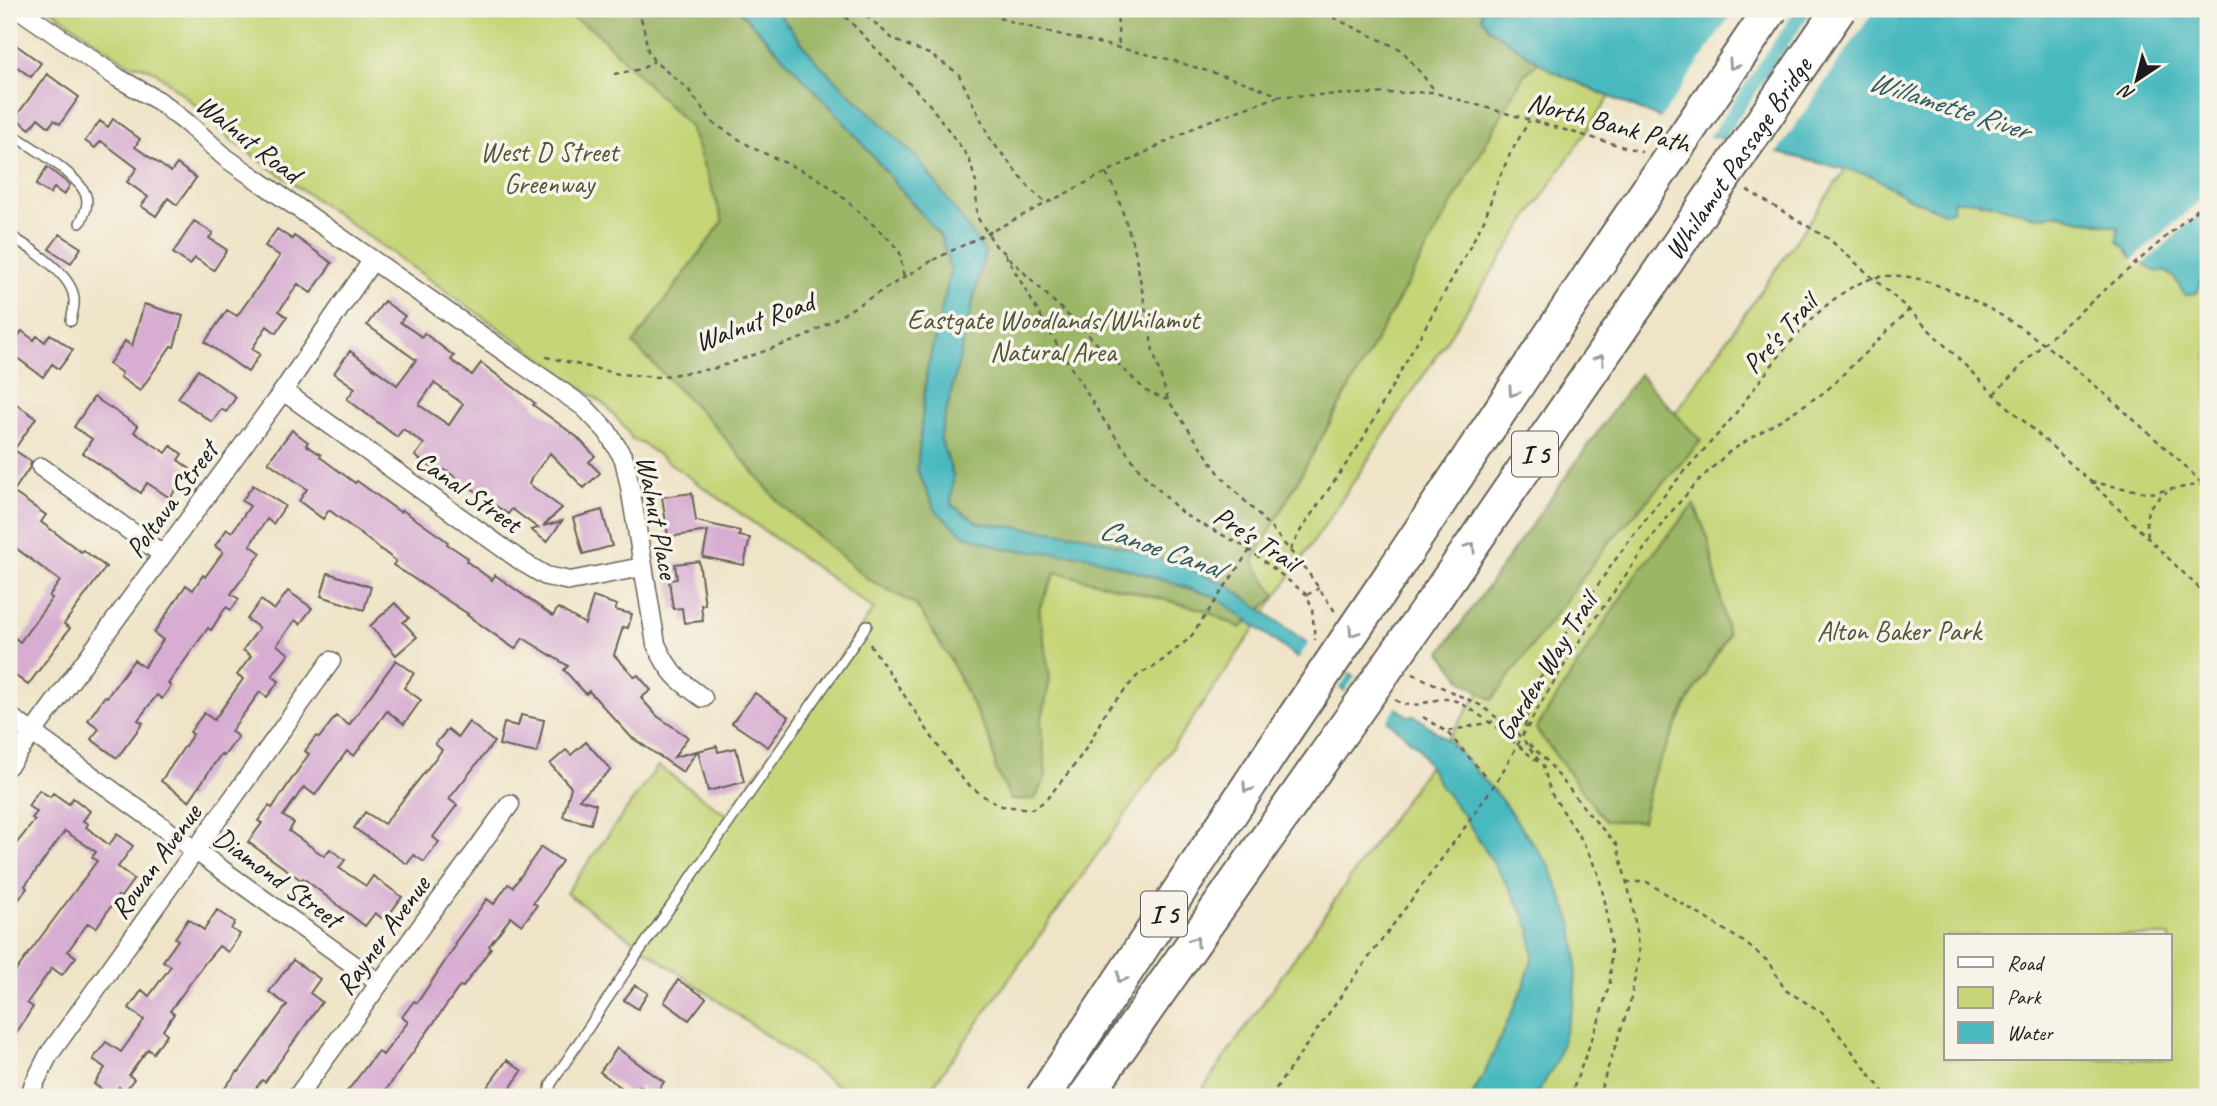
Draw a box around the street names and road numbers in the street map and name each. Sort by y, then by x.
street label: Whilamut Passage Bridge [1656,49,1820,266]
street label: North Bank Path [1524,84,1696,161]
street label: Walnut Road [189,86,311,193]
street label: Walnut Road [690,282,822,359]
street label: Pre's Trail [1734,282,1828,381]
street label: Poltava Street [117,431,228,565]
road number: I 5 [1512,432,1558,476]
street label: Canal Street [409,442,531,542]
street label: Walnut Place [628,453,687,583]
street label: Pre's Trail [1207,498,1311,582]
street label: Garden Way Trail [1486,582,1607,746]
street label: Rowan Avenue [102,795,210,926]
street label: Diamond Street [207,819,352,938]
street label: Rayner Avenue [327,867,438,1002]
road number: I 5 [1141,892,1187,937]

